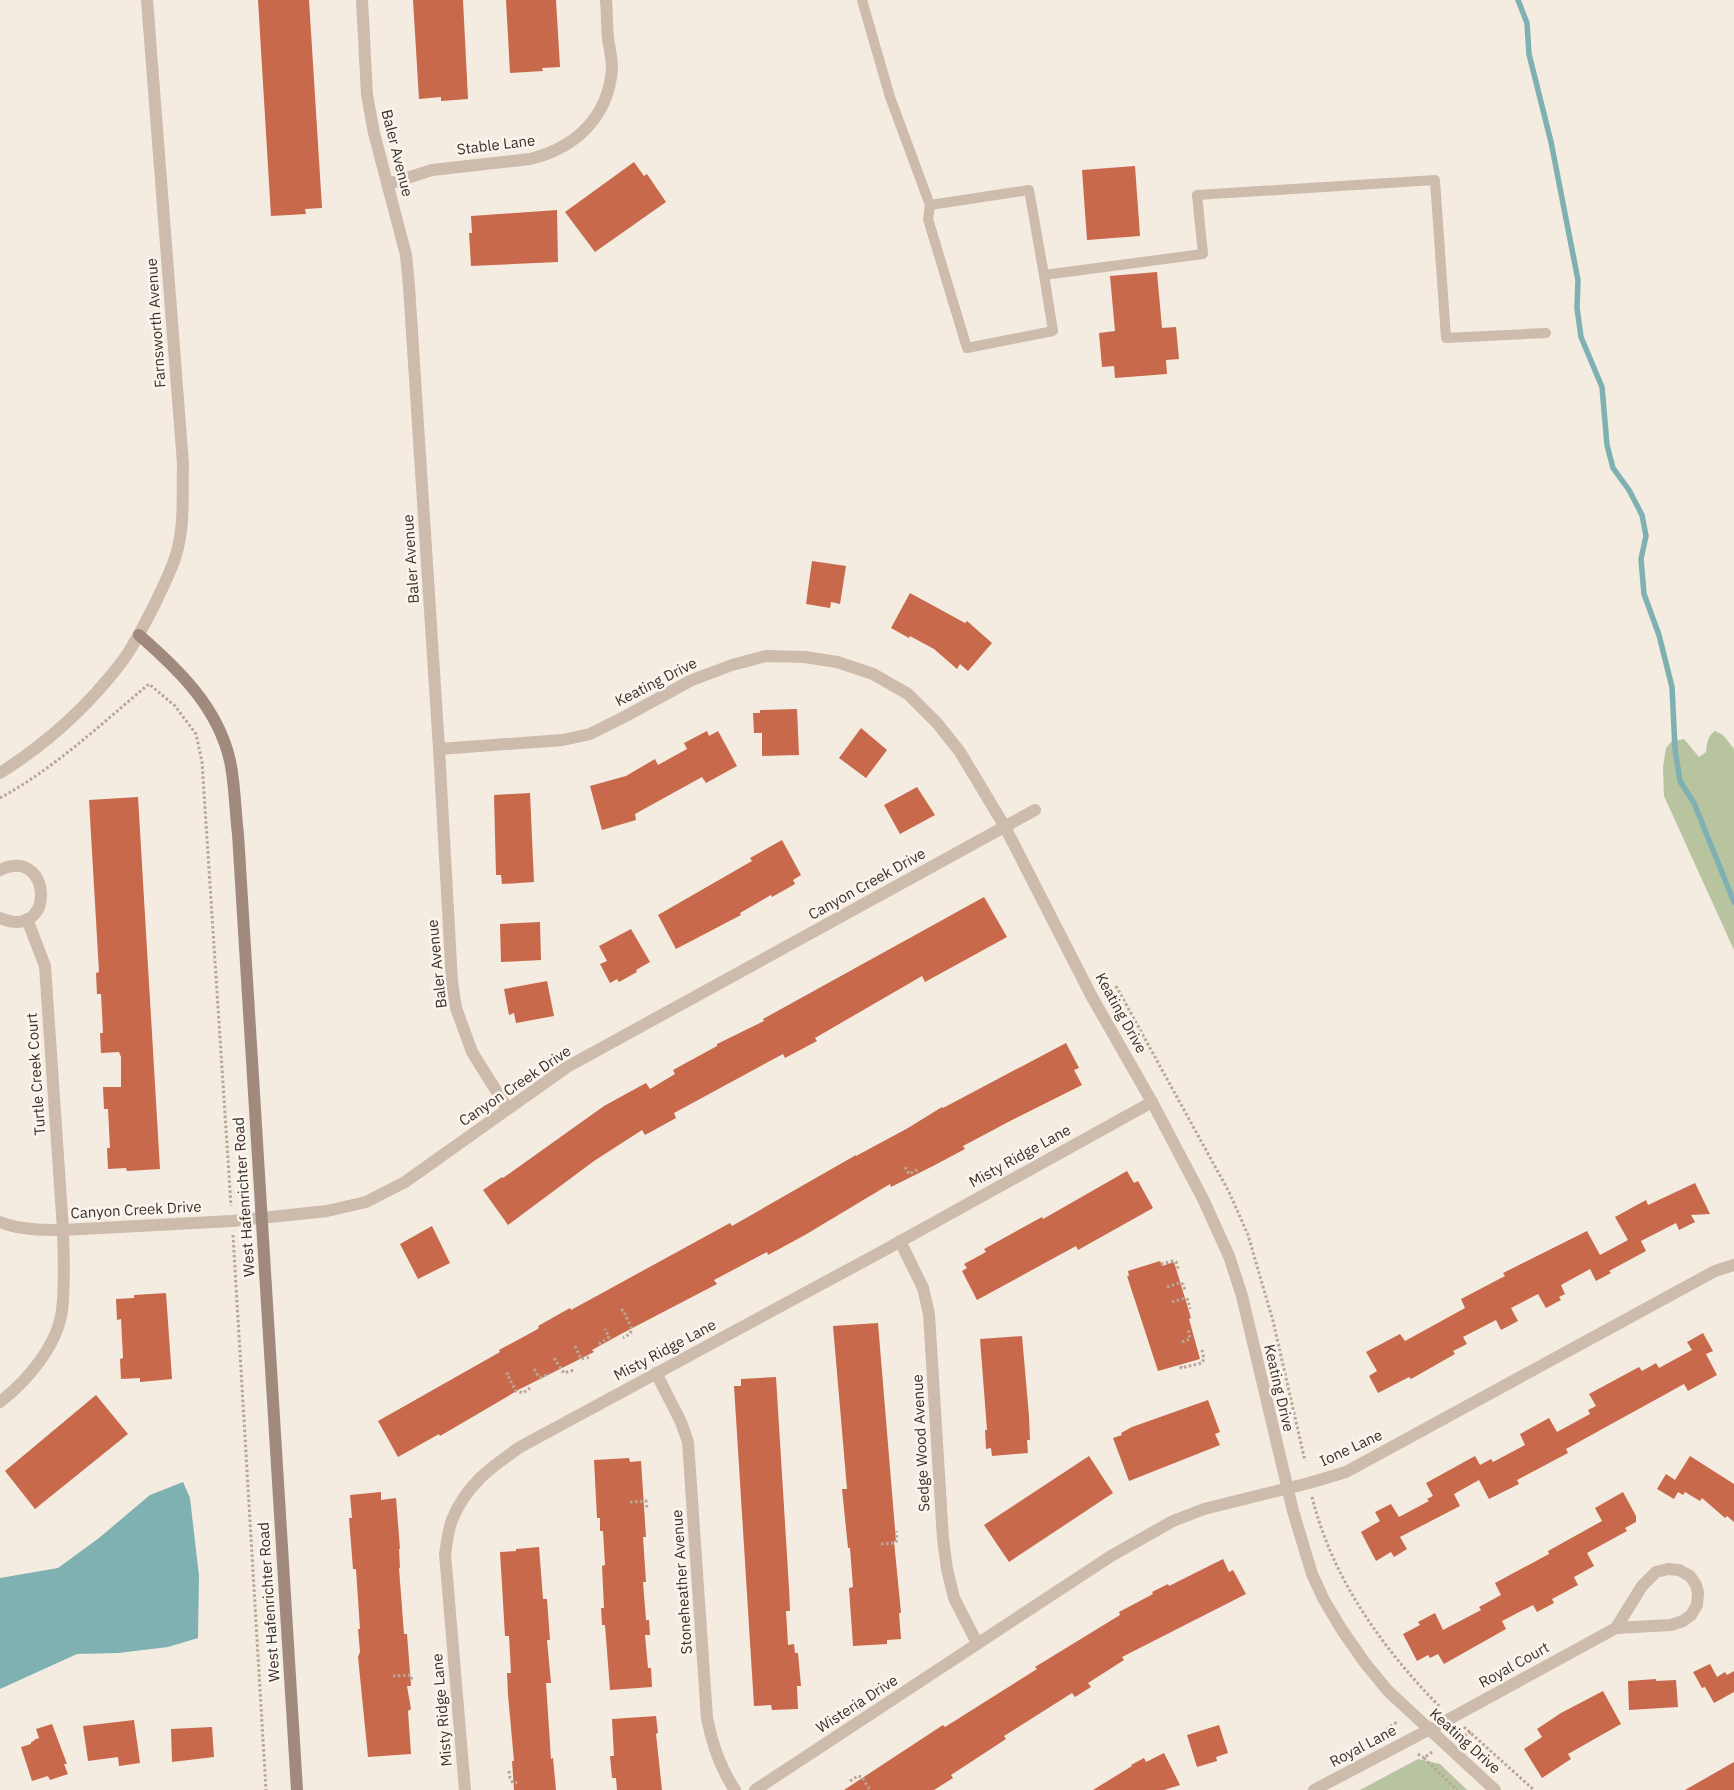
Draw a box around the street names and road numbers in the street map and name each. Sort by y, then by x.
street label: Baler Avenue [377,107,418,198]
street label: Stable Lane [456,130,536,159]
street label: Farnsworth Avenue [141,258,170,388]
street label: Baler Avenue [398,514,423,604]
street label: Keating Drive [612,653,700,710]
street label: Canyon Creek Drive [805,843,929,924]
street label: Baler Avenue [422,919,451,1009]
street label: Keating Drive [1092,969,1151,1056]
street label: Turtle Creek Court [22,1012,49,1136]
street label: Canyon Creek Drive [455,1041,574,1130]
street label: West Hafenrichter Road [228,1117,259,1277]
street label: Misty Ridge Lane [966,1120,1074,1191]
street label: Canyon Creek Drive [70,1197,202,1222]
street label: Misty Ridge Lane [610,1315,719,1385]
street label: Keating Drive [1260,1342,1299,1433]
street label: Sedge Wood Avenue [907,1374,934,1512]
street label: Ione Lane [1316,1425,1385,1470]
street label: Stoneheather Avenue [667,1509,696,1655]
street label: West Hafenrichter Road [253,1522,284,1682]
street label: Royal Court [1475,1637,1552,1692]
street label: Misty Ridge Lane [427,1653,456,1767]
street label: Wisteria Drive [812,1670,901,1737]
street label: Keating Drive [1426,1704,1505,1778]
street label: Royal Lane [1326,1720,1399,1771]

